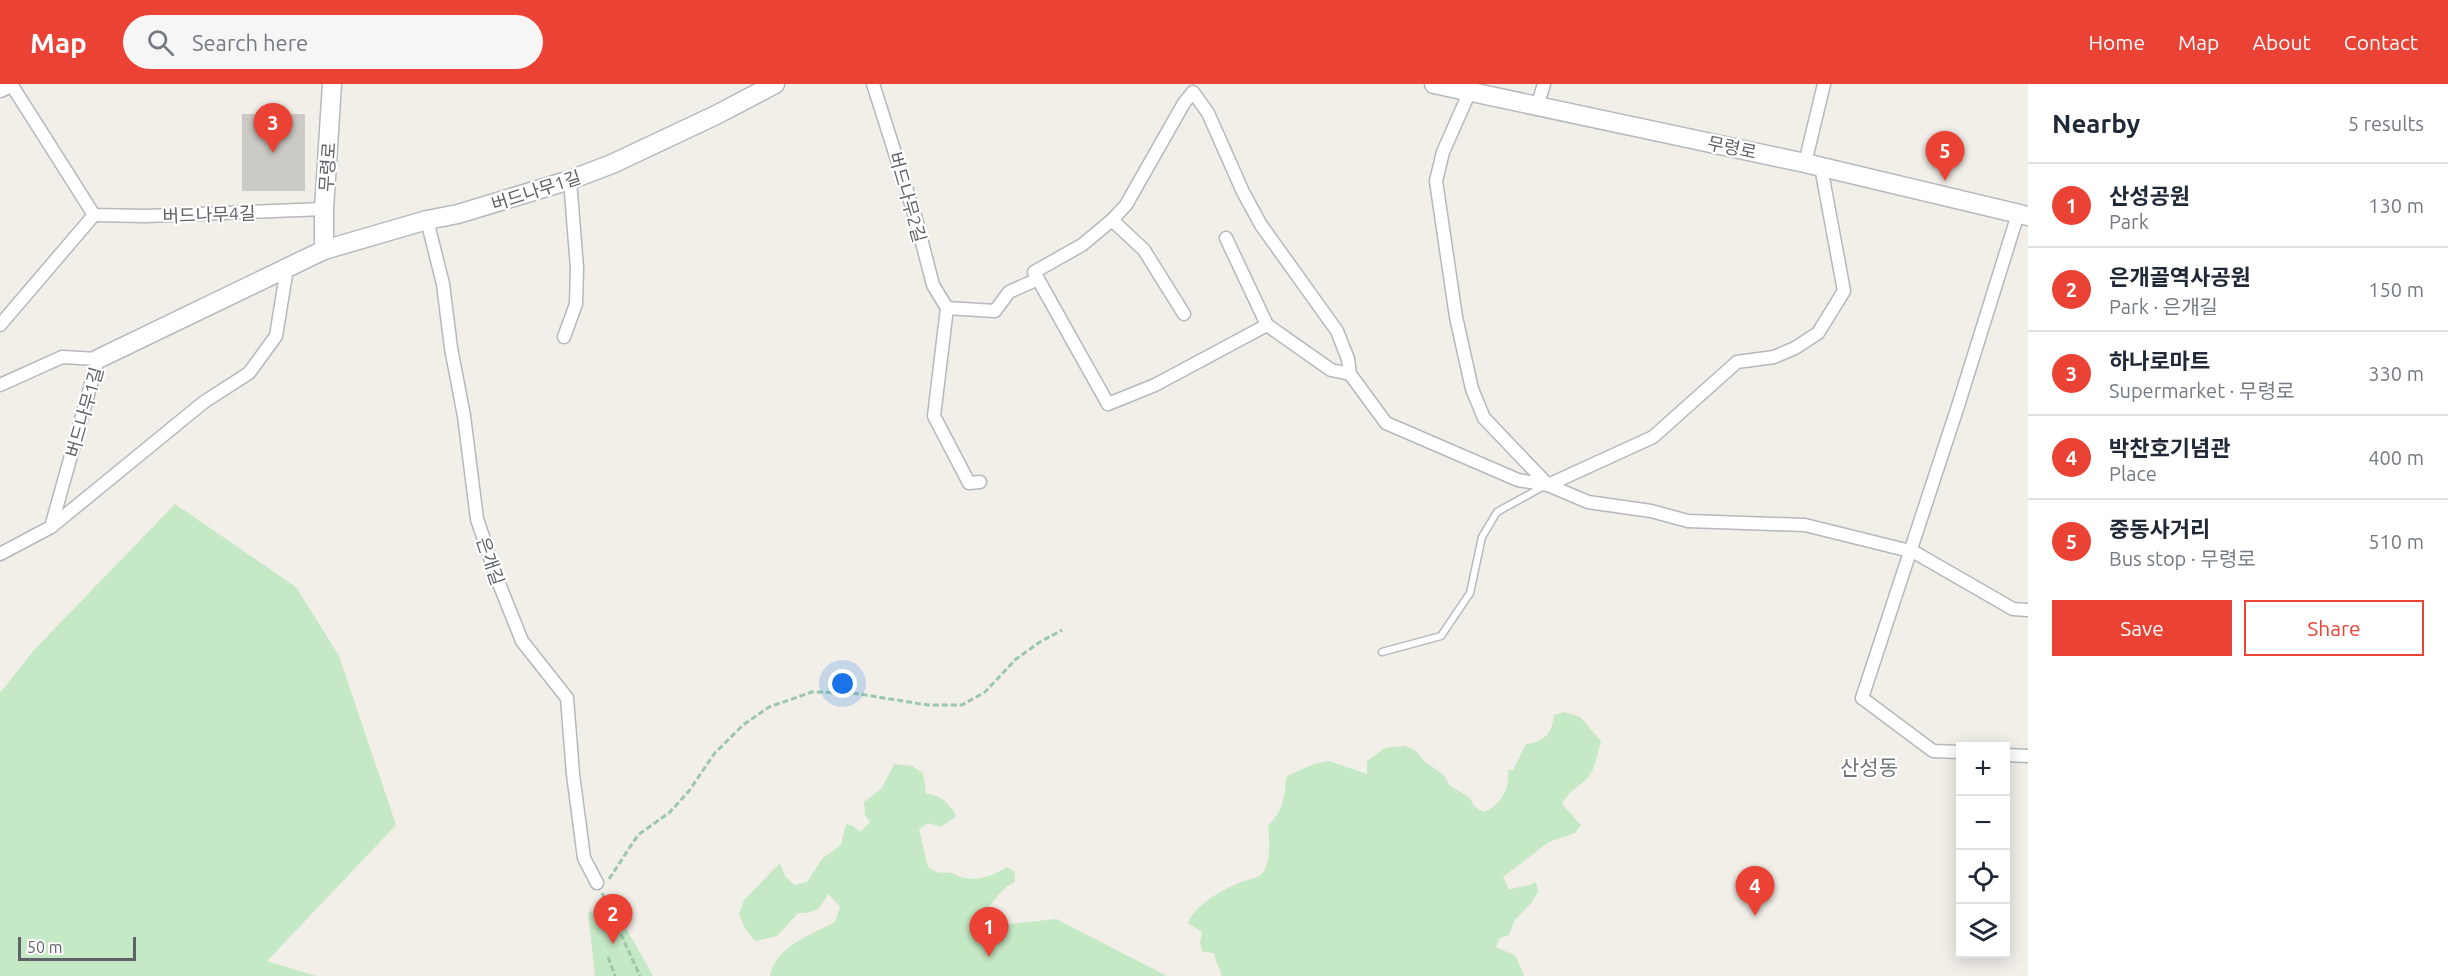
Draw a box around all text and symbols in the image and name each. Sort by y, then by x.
search box [123,15,543,69]
icon: search [144,26,177,59]
text: Map [30,27,87,58]
text: Search here [192,30,308,55]
text: Home [2088,30,2145,54]
text: Map [2178,30,2219,54]
text: About [2252,30,2311,54]
text: Contact [2344,30,2418,54]
pin: 3 [254,104,292,153]
text: Nearby [2052,109,2140,138]
text: 5 results [2348,112,2424,135]
street label: 무령로 [1706,132,1758,162]
pin: 5 [1926,132,1964,181]
street label: 무령로 [315,142,339,192]
street label: 버드나무2길 [886,150,930,244]
street label: 버드나무1길 [489,166,583,214]
text: 산성공원 [2109,183,2190,208]
text: 1 [2066,194,2077,217]
text: 130 m [2368,194,2424,217]
street label: 버드나무4길 [162,202,256,226]
text: Park [2109,210,2149,233]
text: 은개골역사공원 [2109,264,2251,289]
text: 2 [2066,278,2077,301]
text: 150 m [2368,278,2424,301]
text: Park · 은개길 [2109,295,2218,318]
text: 하나로마트 [2109,348,2210,373]
text: 3 [2066,362,2077,385]
text: 330 m [2368,362,2424,385]
street label: 버드나무1길 [62,365,106,459]
text: Supermarket · 무령로 [2109,379,2294,402]
text: 박찬호기념관 [2109,435,2230,460]
text: 4 [2066,446,2077,469]
text: 400 m [2368,446,2424,469]
text: Place [2109,462,2157,485]
text: 중동사거리 [2109,516,2210,541]
text: 5 [2066,530,2077,553]
text: 510 m [2368,530,2424,553]
street label: 은개길 [473,534,509,588]
text: Bus stop · 무령로 [2109,547,2256,570]
button: Save [2052,600,2232,656]
button: Share [2244,600,2424,656]
your location [828,669,857,698]
map controls [1956,742,2010,958]
button: + [1956,742,2010,796]
district label: 산성동 [1840,755,1898,779]
button: − [1956,796,2010,850]
button: locate [1956,850,2010,904]
pin: 4 [1736,866,1774,916]
pin: 2 [594,894,632,944]
button: layers [1956,904,2010,958]
pin: 1 [970,908,1008,957]
scale bar [18,934,136,962]
text: 50 m [27,938,63,956]

